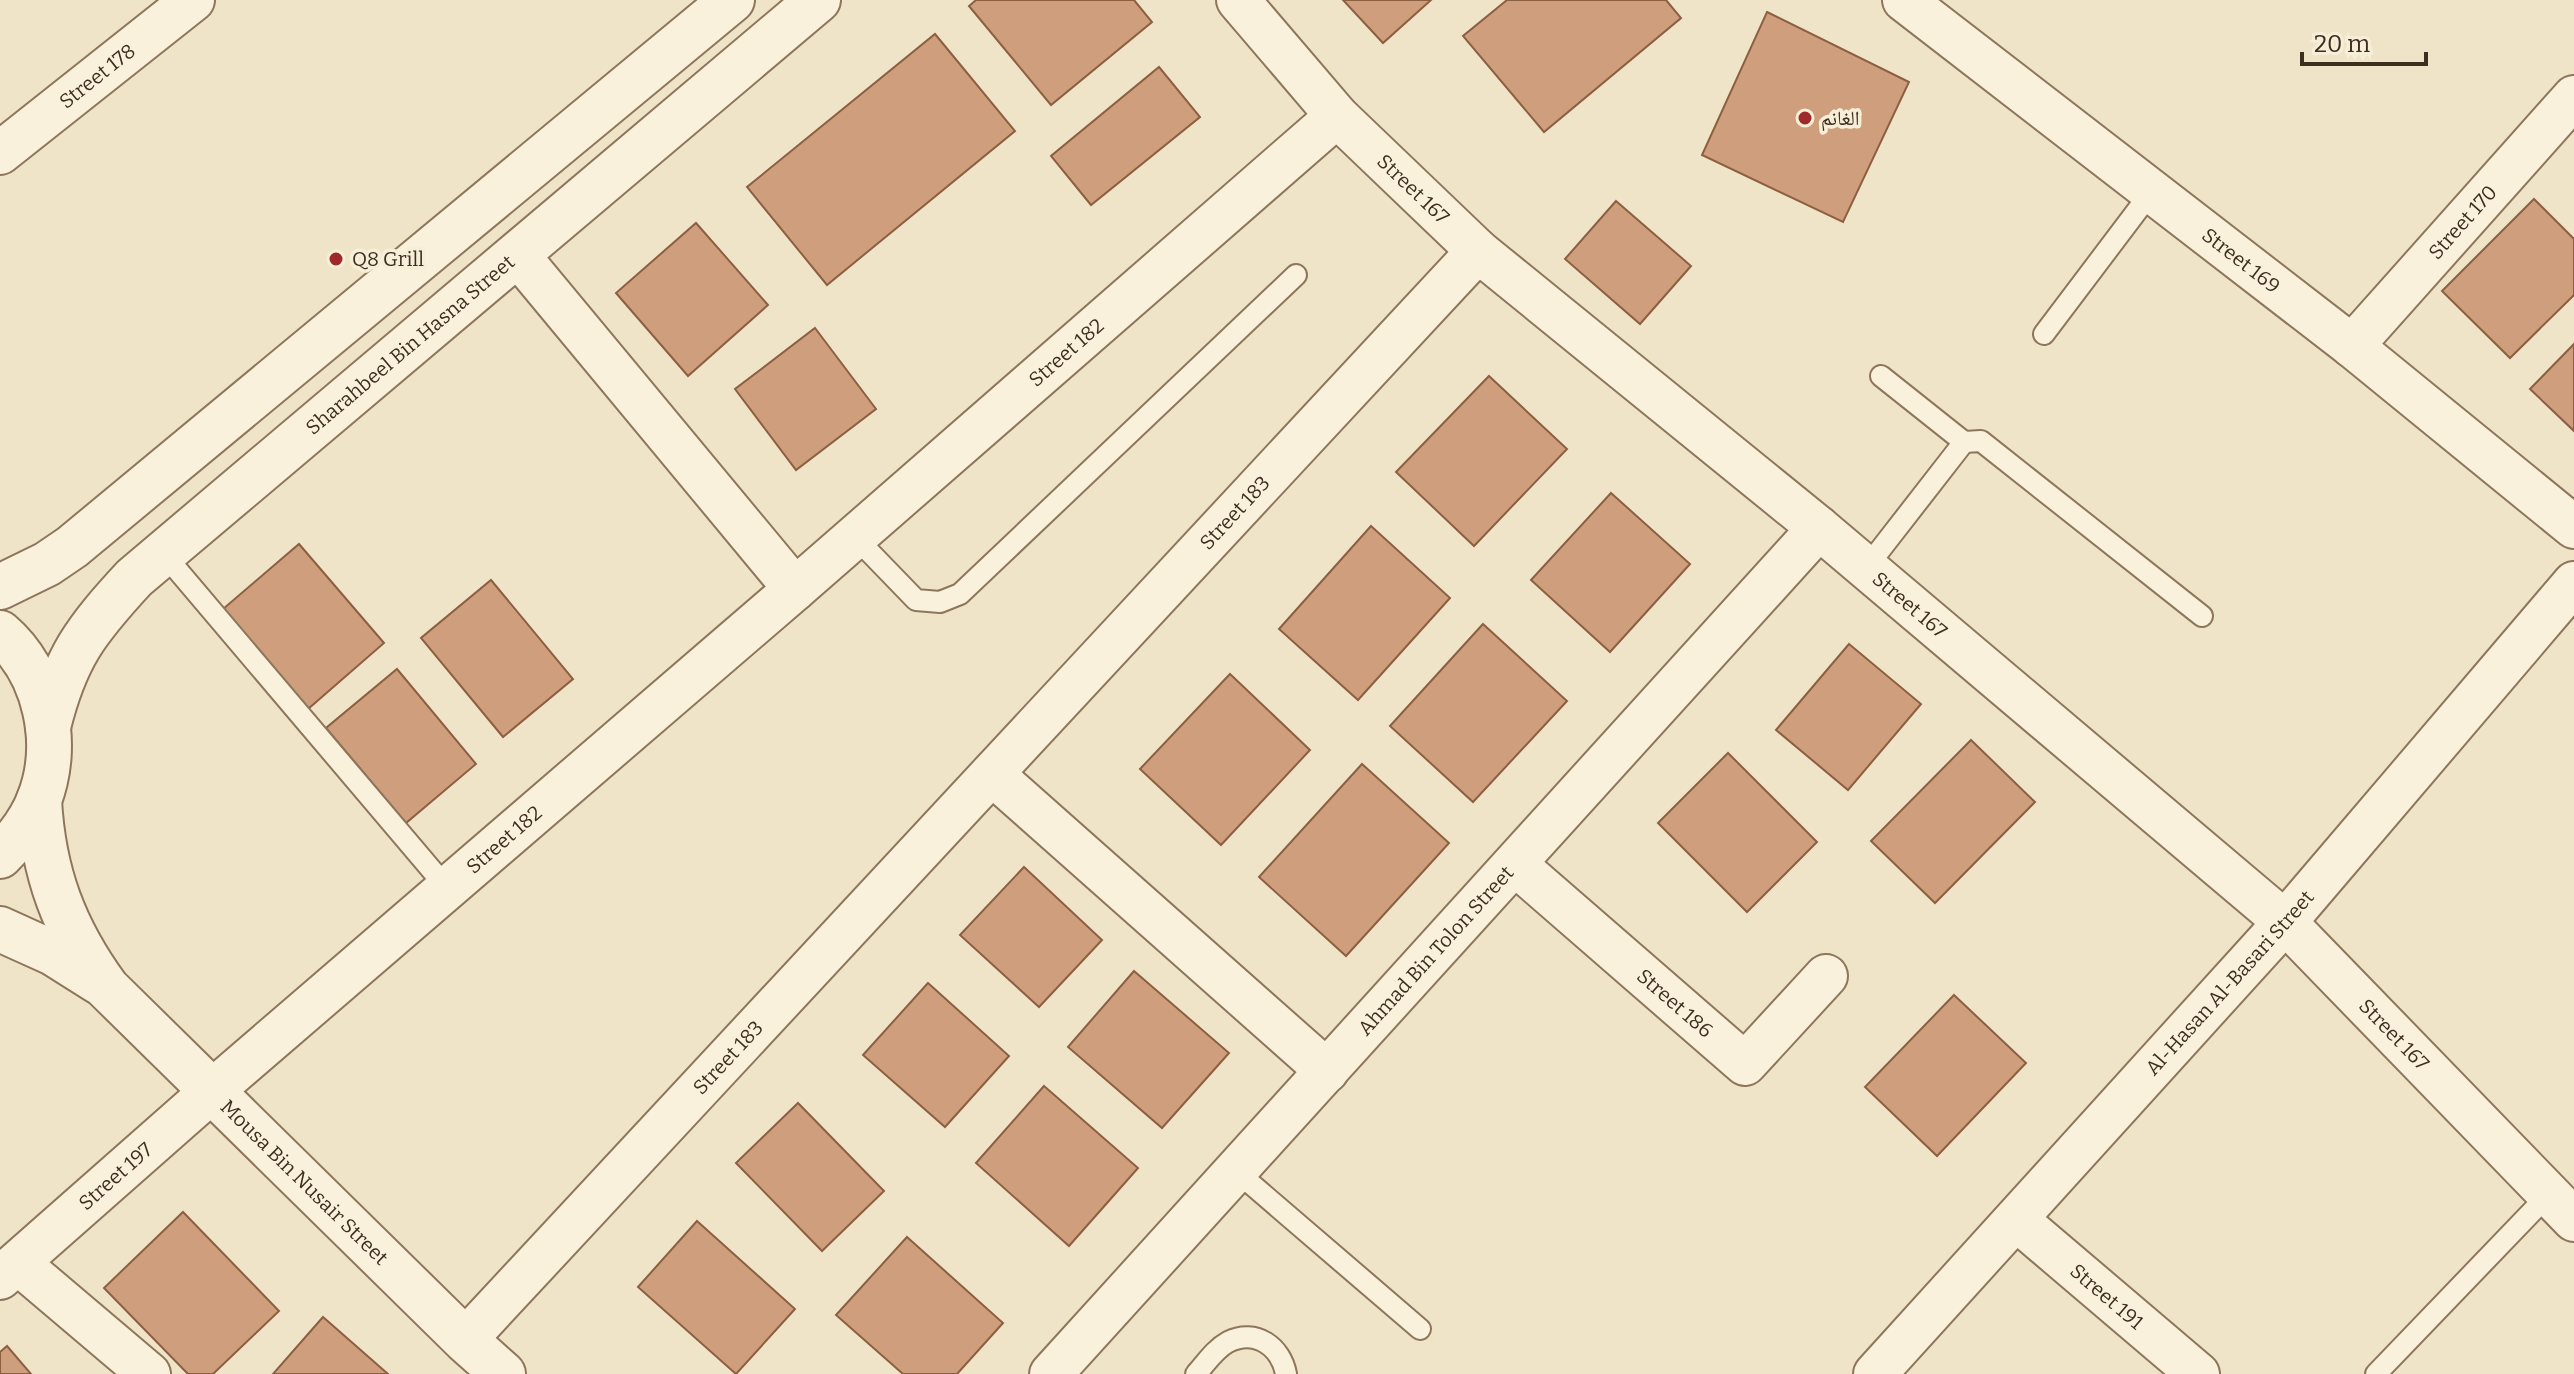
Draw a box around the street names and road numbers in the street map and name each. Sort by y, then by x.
street label: Street 178 [54,39,140,113]
street label: Street 167 [1372,149,1454,229]
street label: Street 170 [2423,180,2502,264]
street label: Street 169 [2197,223,2285,298]
street label: Sharahbeel Bin Hasna Street [301,250,519,440]
street label: Street 182 [1024,313,1109,391]
street label: Street 183 [1195,471,1275,554]
street label: Street 167 [1868,567,1952,643]
street label: Street 182 [461,801,547,879]
street label: Ahmad Bin Tolon Street [1353,861,1518,1040]
street label: Al-Hasan Al-Basari Street [2140,885,2319,1080]
street label: Street 186 [1632,964,1718,1042]
street label: Street 167 [2354,994,2434,1075]
street label: Street 183 [688,1016,768,1099]
street label: Mousa Bin Nusair Street [216,1095,393,1270]
street label: Street 197 [74,1137,157,1215]
street label: Street 191 [2065,1259,2148,1334]

